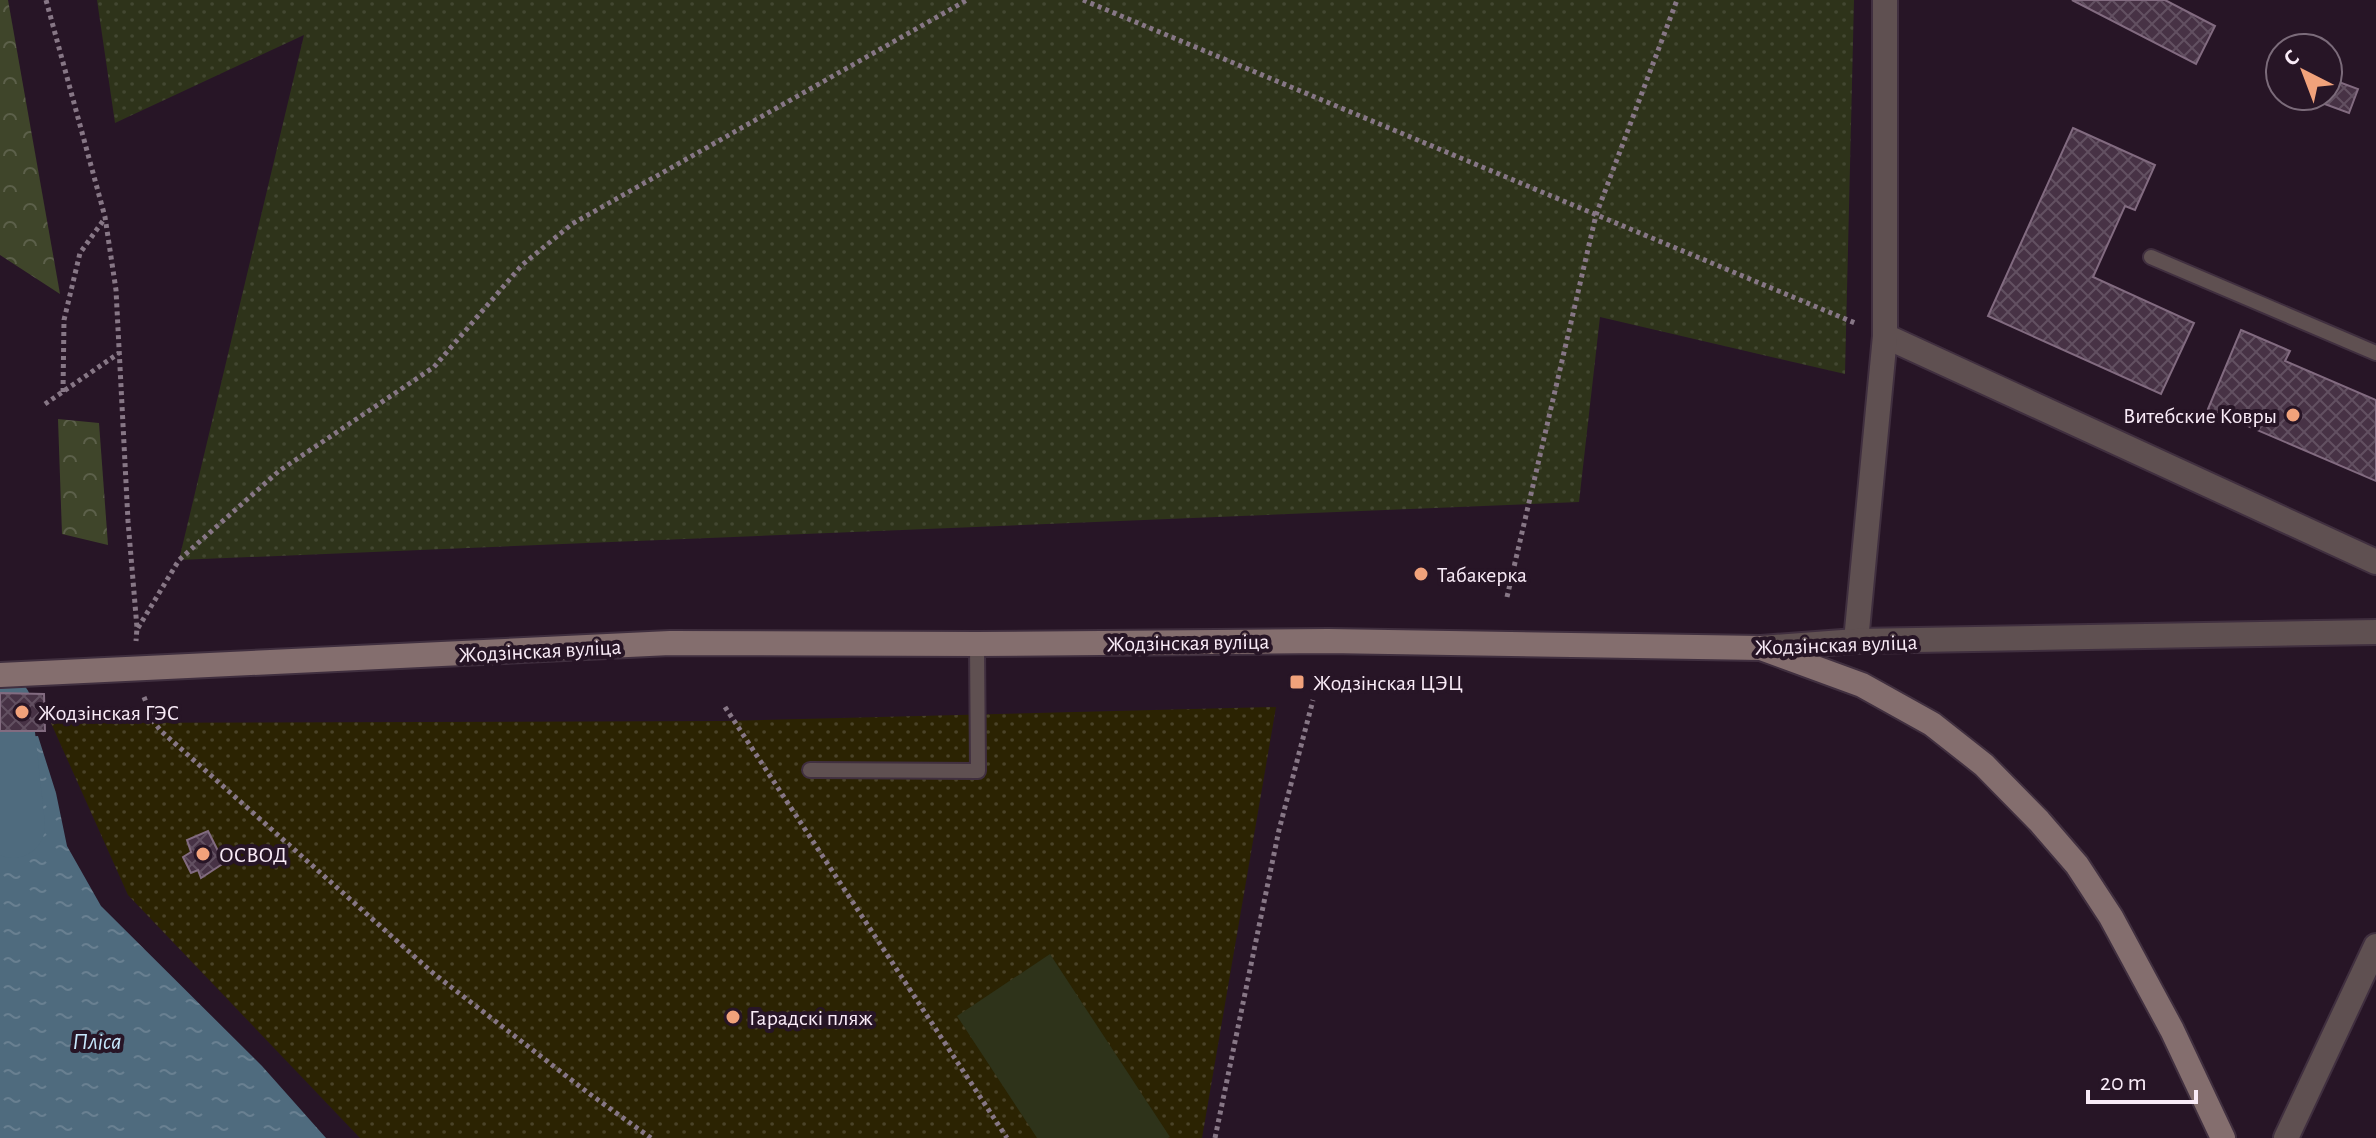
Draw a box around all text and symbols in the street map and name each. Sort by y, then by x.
north arrow [2264,32,2344,112]
text: С [2279,46,2303,70]
place label: Витебские Ковры [2123,405,2277,427]
marker: Витебские Ковры [2284,406,2302,424]
place label: Табакерка [1437,564,1527,586]
marker: Табакерка [1412,565,1430,583]
street label: Жодзінская вуліца [1106,631,1270,655]
street label: Жодзінская вуліца [1754,631,1918,659]
street label: Жодзінская вуліца [458,636,622,666]
place label: Жодзінская ЦЭЦ [1313,672,1463,694]
marker: Жодзінская ЦЭЦ [1288,673,1306,691]
place label: Жодзінская ГЭС [38,702,179,724]
marker: Жодзінская ГЭС [13,703,31,721]
place label: ОСВОД [219,844,287,866]
marker: ОСВОД [194,845,212,863]
place label: Гарадскі пляж [749,1007,873,1029]
marker: Гарадскі пляж [724,1008,742,1026]
water label: Пліса [73,1030,121,1054]
scale bar [2088,1054,2196,1104]
text: 20 m [2100,1071,2147,1095]

